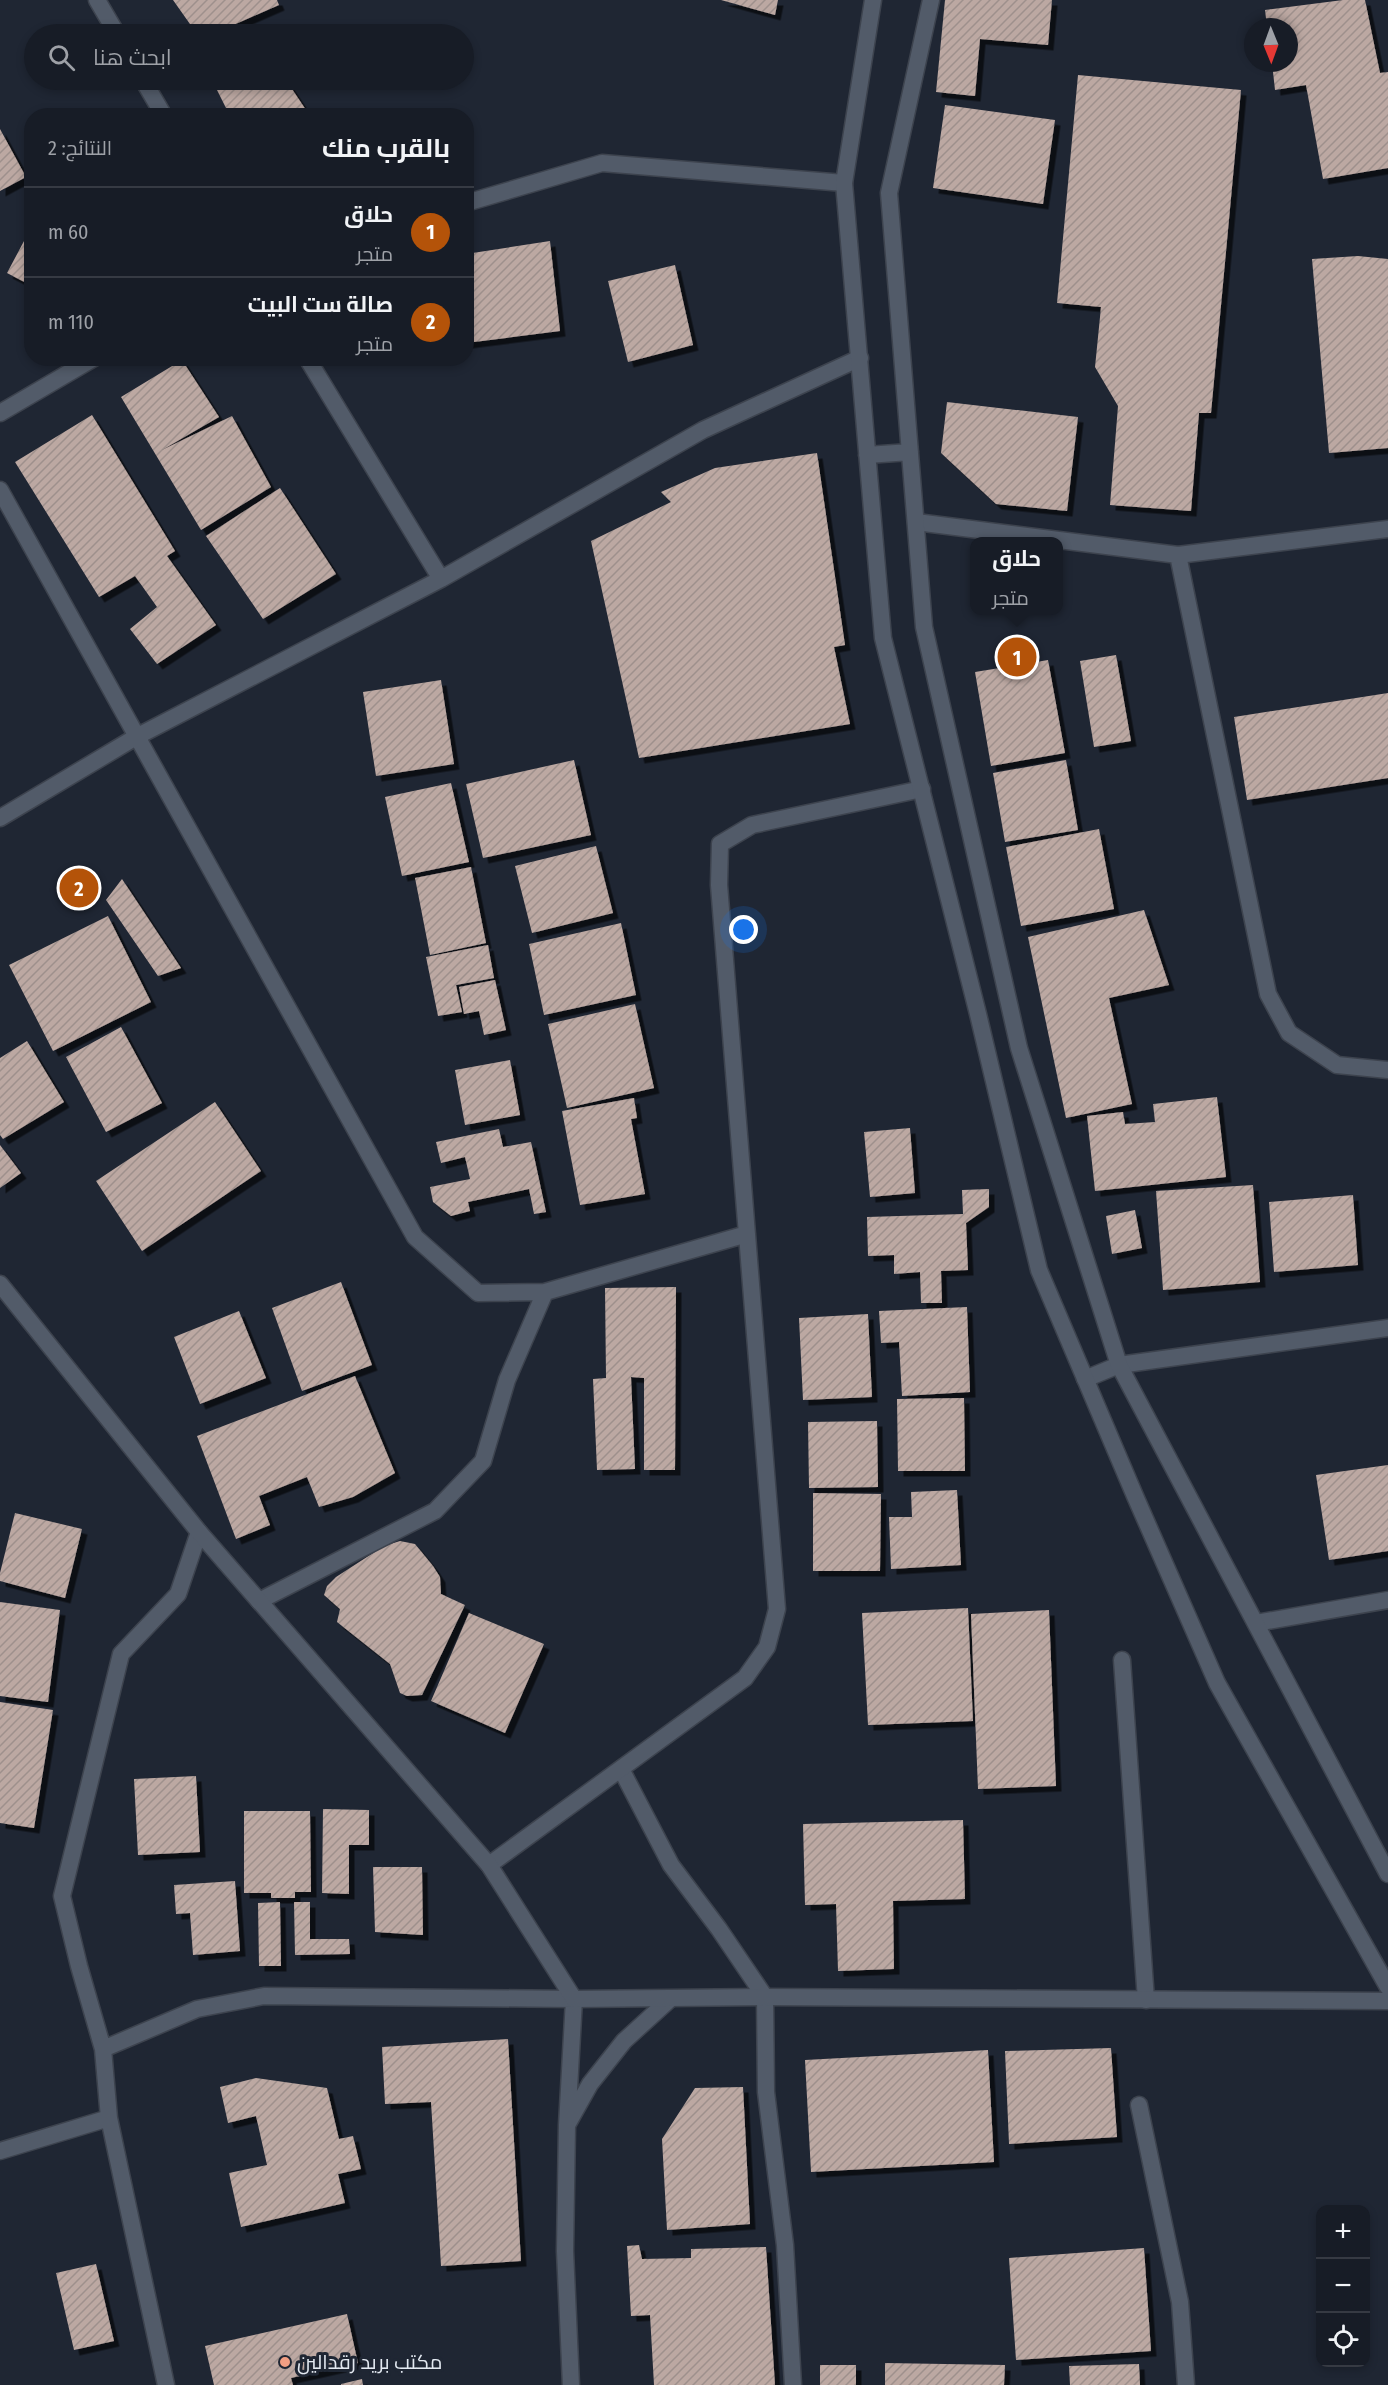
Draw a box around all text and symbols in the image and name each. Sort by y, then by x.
north arrow [1244,18,1298,72]
search box [24,24,474,90]
icon: search [45,41,78,74]
text: ابحث هنا [93,44,172,71]
text: بالقرب منك [322,133,450,164]
text: النتائج: 2 [48,136,112,160]
text: حلاق [344,201,393,228]
text: 60 m [48,220,88,244]
text: 1 [426,220,435,244]
text: متجر [356,242,393,266]
text: صالة ست البيت [248,291,393,318]
text: 110 m [48,310,94,334]
text: 2 [426,310,435,334]
text: متجر [356,332,393,356]
popup [970,537,1063,615]
text: حلاق [992,545,1041,572]
text: متجر [992,586,1029,610]
pin: 1 [998,634,1036,680]
pin: 2 [60,866,98,910]
your location [729,915,758,944]
map controls [1316,2205,1370,2367]
button: + [1316,2205,1370,2259]
button: − [1316,2259,1370,2313]
button: locate [1316,2313,1370,2367]
place label: مكتب بريد رقدالين [297,2350,442,2375]
marker: مكتب بريد رقدالين [278,2355,292,2369]

